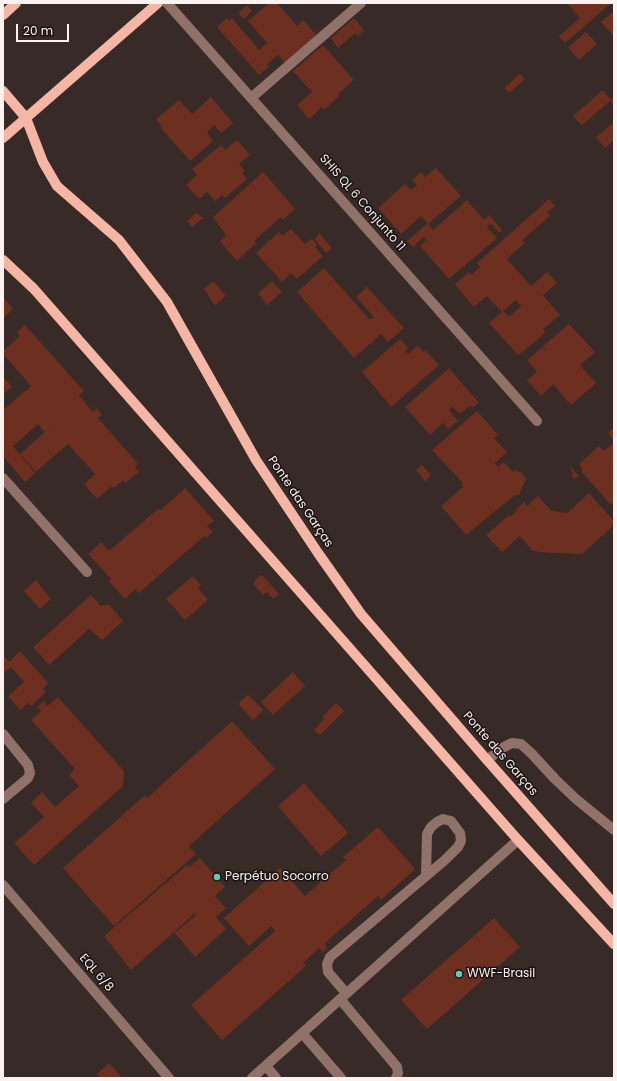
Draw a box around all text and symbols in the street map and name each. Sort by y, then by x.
scale bar [18,16,71,42]
text: 20 m [23,22,53,39]
street label: SHIS QL 6 Conjunto 11 [316,152,408,254]
street label: Ponte das Garças [264,454,336,550]
street label: Ponte das Garças [460,709,540,799]
place label: Perpétuo Socorro [225,870,329,884]
marker: Perpétuo Socorro [212,872,222,882]
street label: EQL 6/8 [76,951,116,995]
place label: WWF-Brasil [467,967,535,981]
marker: WWF-Brasil [454,969,464,979]

